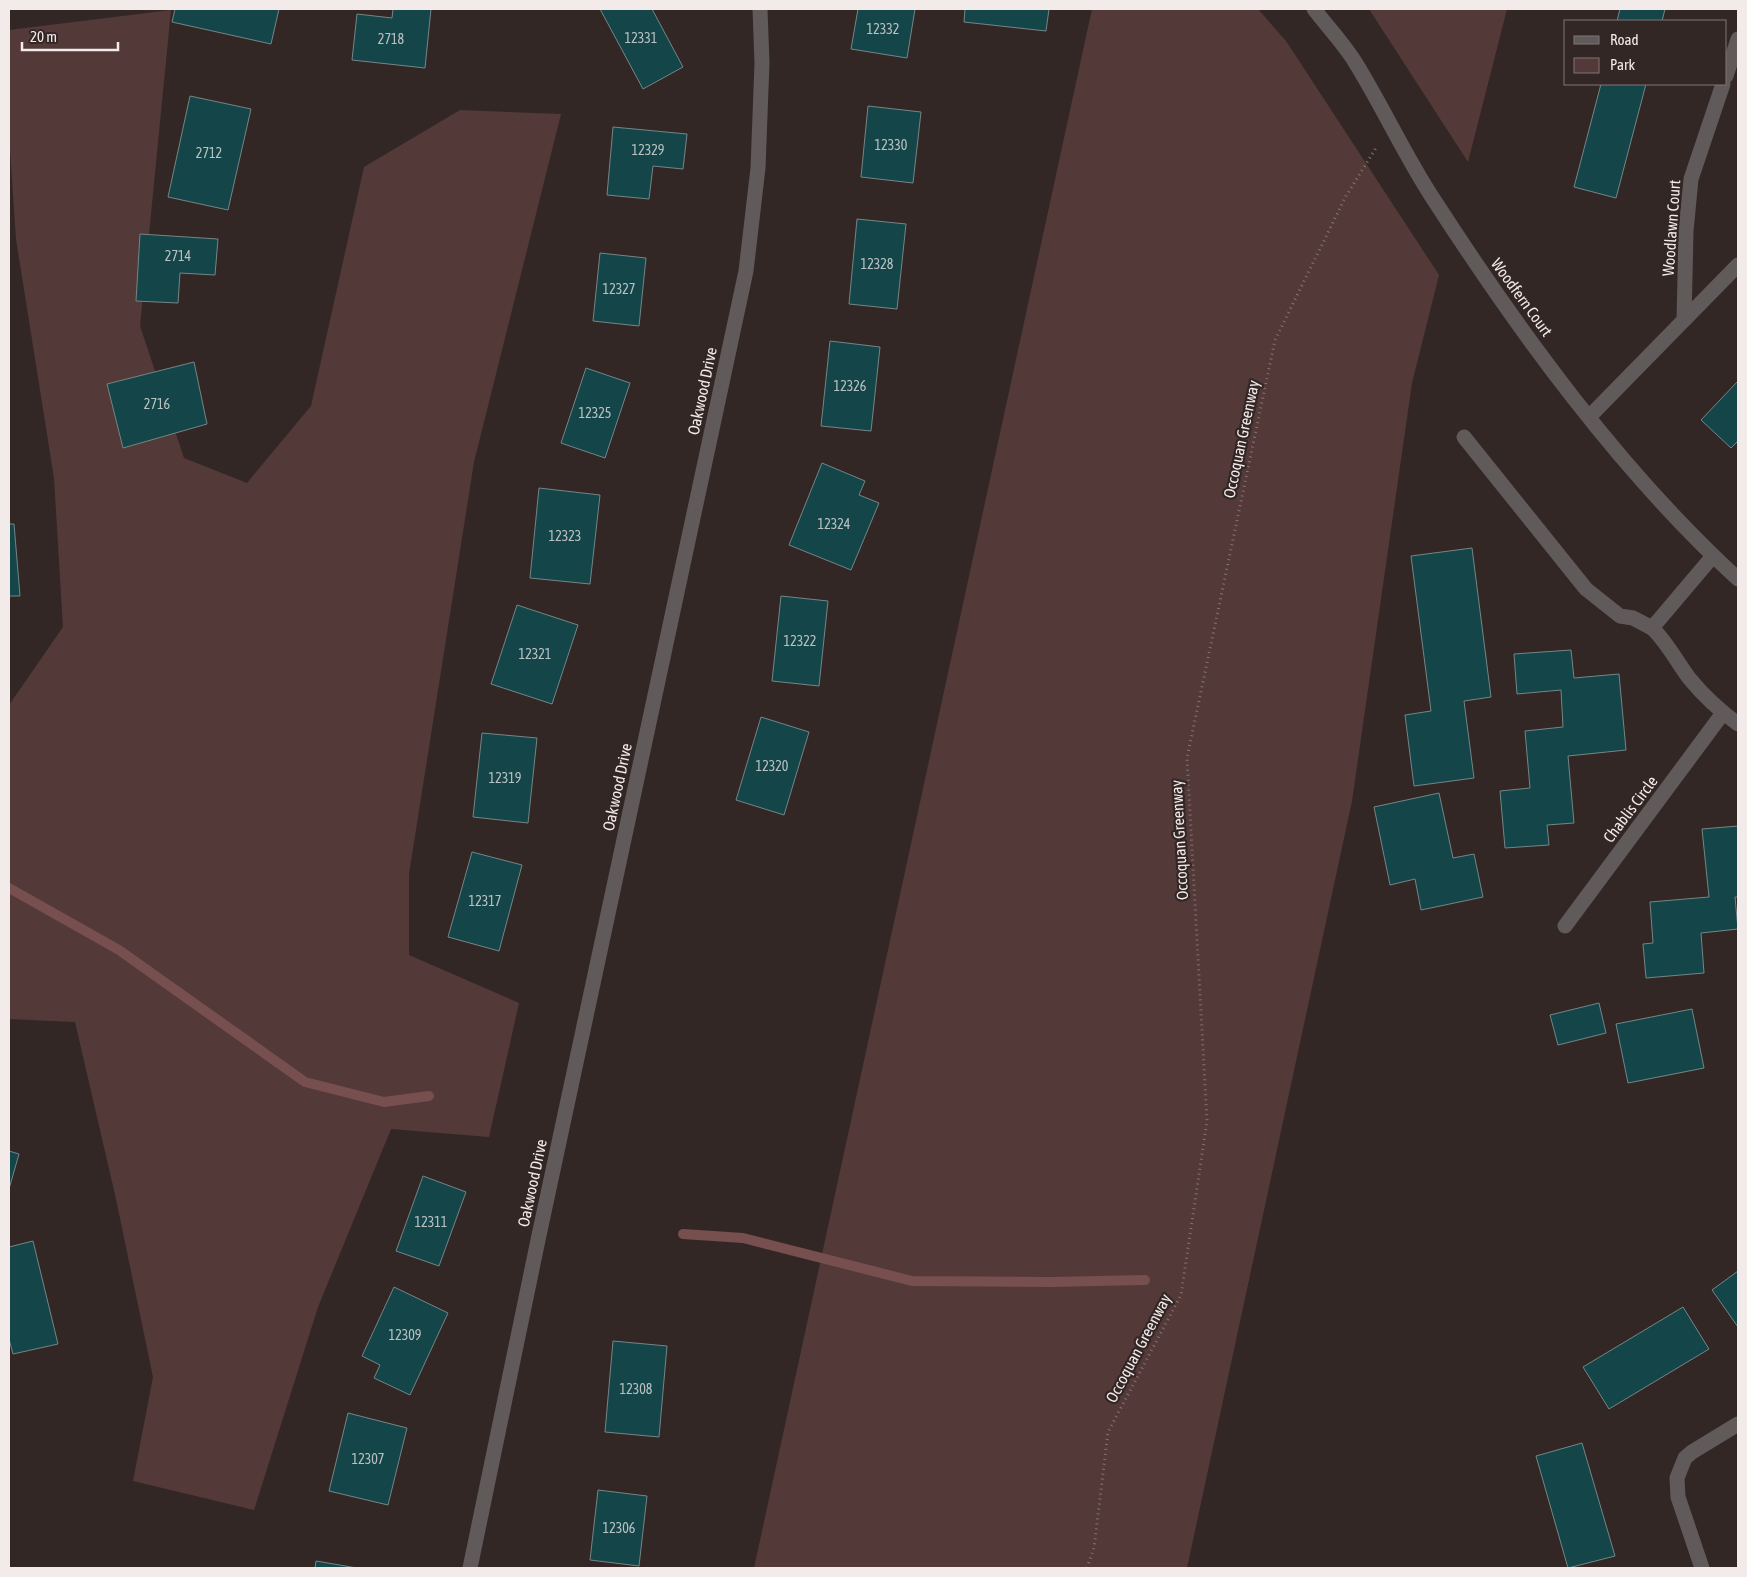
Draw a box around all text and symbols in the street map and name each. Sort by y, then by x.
scale bar [22,20,119,52]
legend [1564,20,1727,85]
house number: 12332 [867,21,899,37]
text: 20 m [30,28,57,45]
house number: 12331 [625,30,657,46]
house number: 2718 [378,31,405,47]
text: Road [1610,31,1639,48]
text: Park [1610,56,1635,73]
house number: 12330 [875,137,908,153]
house number: 12329 [632,142,664,158]
house number: 2712 [196,145,222,161]
street label: Woodlawn Court [1659,179,1683,277]
house number: 2714 [165,248,192,264]
street label: Woodfern Court [1488,255,1556,340]
house number: 12328 [861,256,894,272]
house number: 12327 [603,281,635,297]
street label: Oakwood Drive [684,346,720,436]
house number: 12326 [834,378,867,394]
street label: Occoquan Greenway [1220,378,1263,500]
house number: 2716 [144,396,171,412]
house number: 12325 [579,405,611,421]
house number: 12324 [818,516,851,532]
house number: 12323 [549,528,581,544]
house number: 12322 [784,633,816,649]
house number: 12321 [519,646,551,662]
street label: Oakwood Drive [599,742,635,832]
house number: 12320 [756,758,789,774]
house number: 12319 [489,770,521,786]
street label: Chablis Circle [1599,772,1661,846]
street label: Occoquan Greenway [1167,779,1192,901]
house number: 12317 [469,893,501,909]
street label: Oakwood Drive [514,1138,550,1228]
house number: 12311 [415,1214,447,1230]
street label: Occoquan Greenway [1102,1290,1175,1406]
house number: 12309 [389,1327,421,1343]
house number: 12308 [620,1381,653,1397]
house number: 12307 [352,1451,384,1467]
house number: 12306 [603,1520,636,1536]

